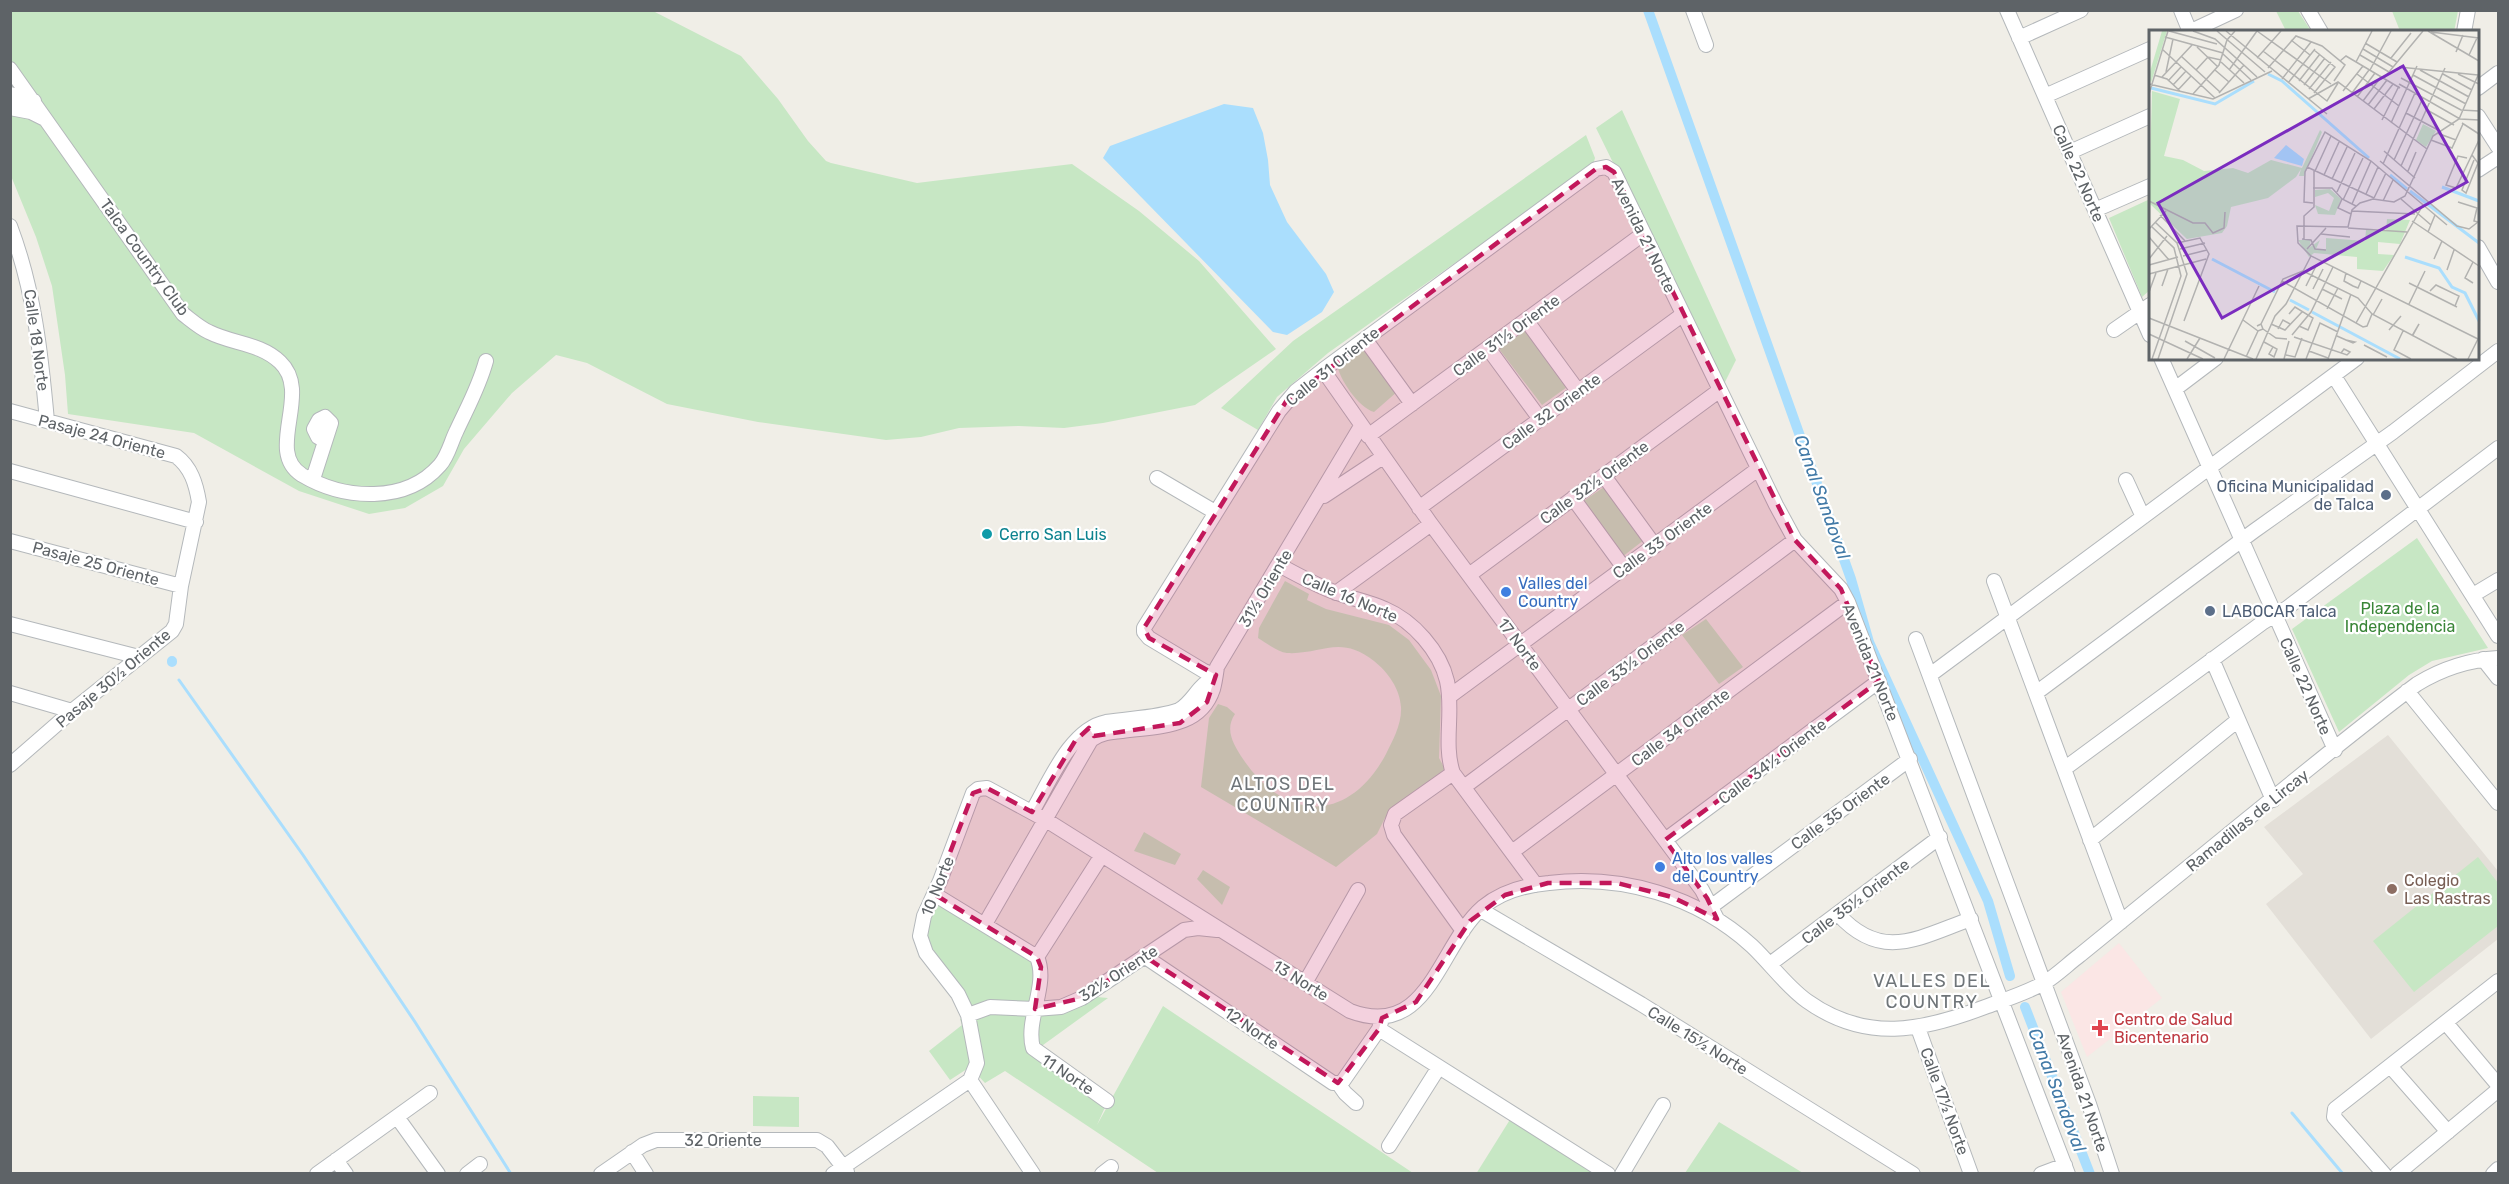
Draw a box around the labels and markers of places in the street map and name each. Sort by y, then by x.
place label: Oficina Municipalidad de Talca [2217,477,2374,514]
marker: Oficina Municipalidad de Talca [2379,488,2393,502]
place label: Cerro San Luis [999,525,1107,544]
marker: Cerro San Luis [980,527,994,541]
place label: Valles del Country [1518,574,1588,611]
marker: Valles del Country [1499,585,1513,599]
place label: LABOCAR Talca [2222,602,2337,621]
marker: LABOCAR Talca [2203,604,2217,618]
place label: Alto los valles del Country [1672,849,1773,886]
marker: Alto los valles del Country [1653,860,1667,874]
place label: Colegio Las Rastras [2404,871,2491,908]
marker: Colegio Las Rastras [2385,882,2399,896]
place label: Centro de Salud Bicentenario [2114,1010,2233,1047]
marker: Centro de Salud Bicentenario [2091,1019,2109,1037]

